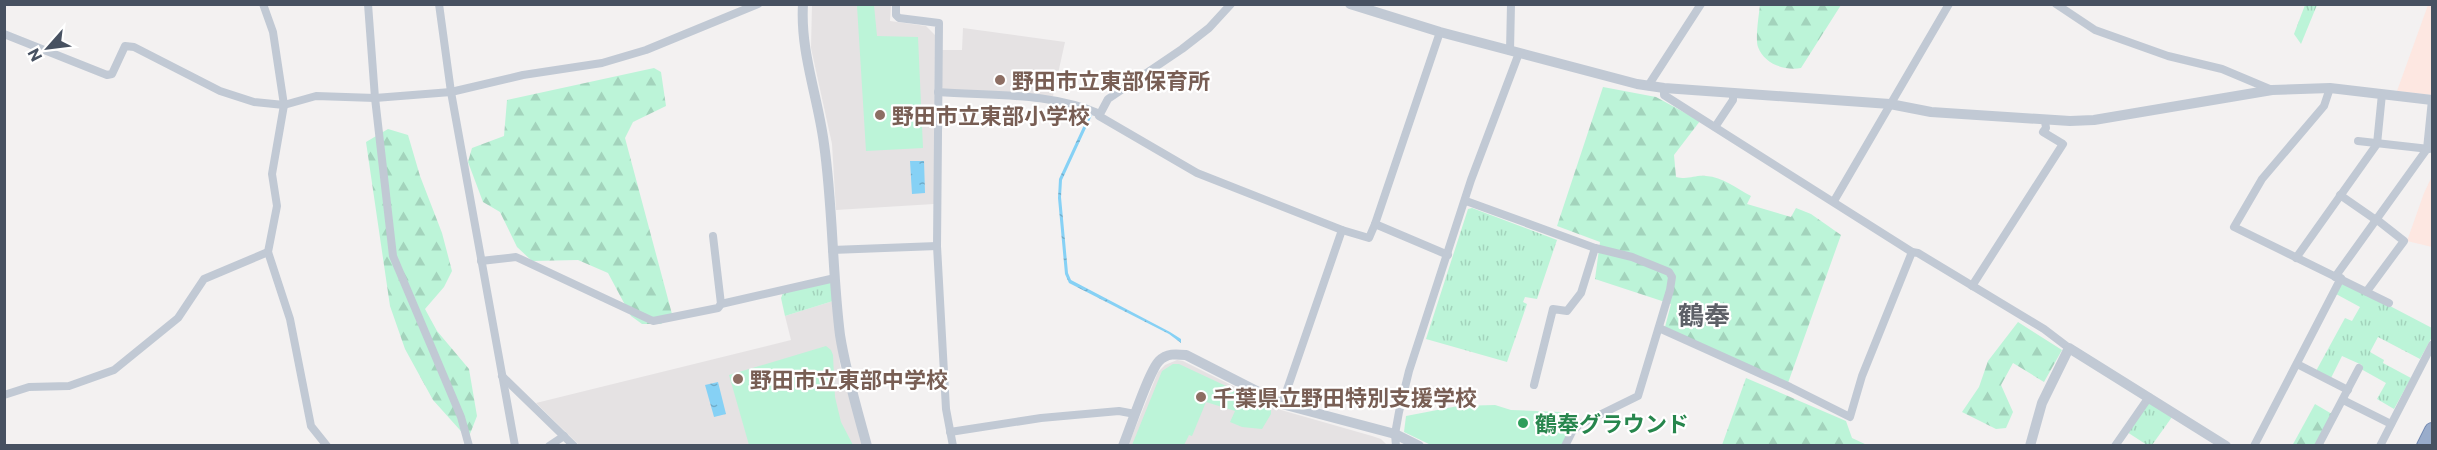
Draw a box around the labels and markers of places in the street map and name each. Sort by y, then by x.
place label: 野田市立東部保育所 [1012,67,1210,94]
marker: 野田市立東部保育所 [993,73,1007,87]
place label: 野田市立東部小学校 [892,102,1090,129]
marker: 野田市立東部小学校 [873,108,887,122]
place label: 野田市立東部中学校 [750,366,948,393]
marker: 野田市立東部中学校 [731,372,745,386]
place label: 千葉県立野田特別支援学校 [1213,384,1477,411]
marker: 千葉県立野田特別支援学校 [1194,390,1208,404]
place label: 鶴奉グラウンド [1535,410,1689,437]
marker: 鶴奉グラウンド [1516,416,1530,430]

